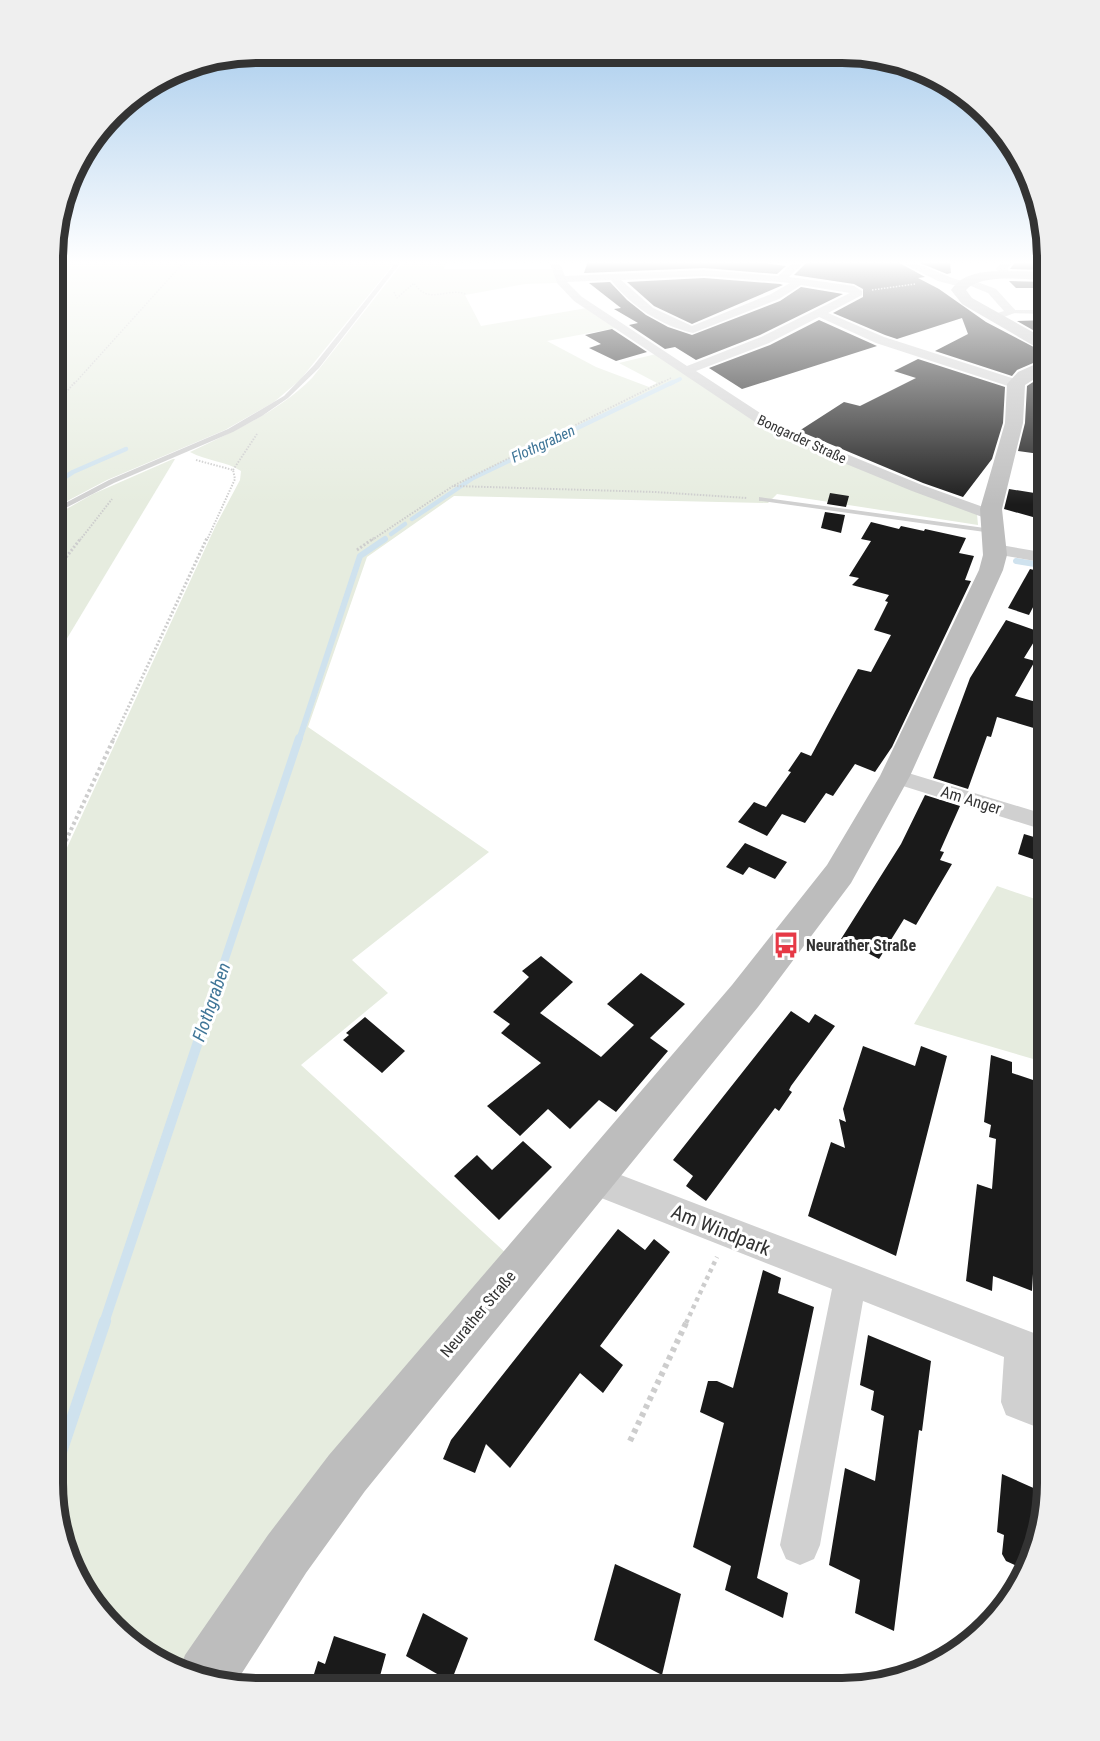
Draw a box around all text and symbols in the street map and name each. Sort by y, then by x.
street label: Bongarder Straße [755,411,849,467]
water label: Flothgraben [508,421,578,467]
street label: Am Anger [938,782,1004,818]
bus stop icon: Neurather Straße [771,930,801,960]
place label: Neurather Straße [806,936,916,955]
water label: Flothgraben [188,960,234,1044]
street label: Am Windpark [668,1199,774,1261]
street label: Neurather Straße [436,1267,520,1361]

